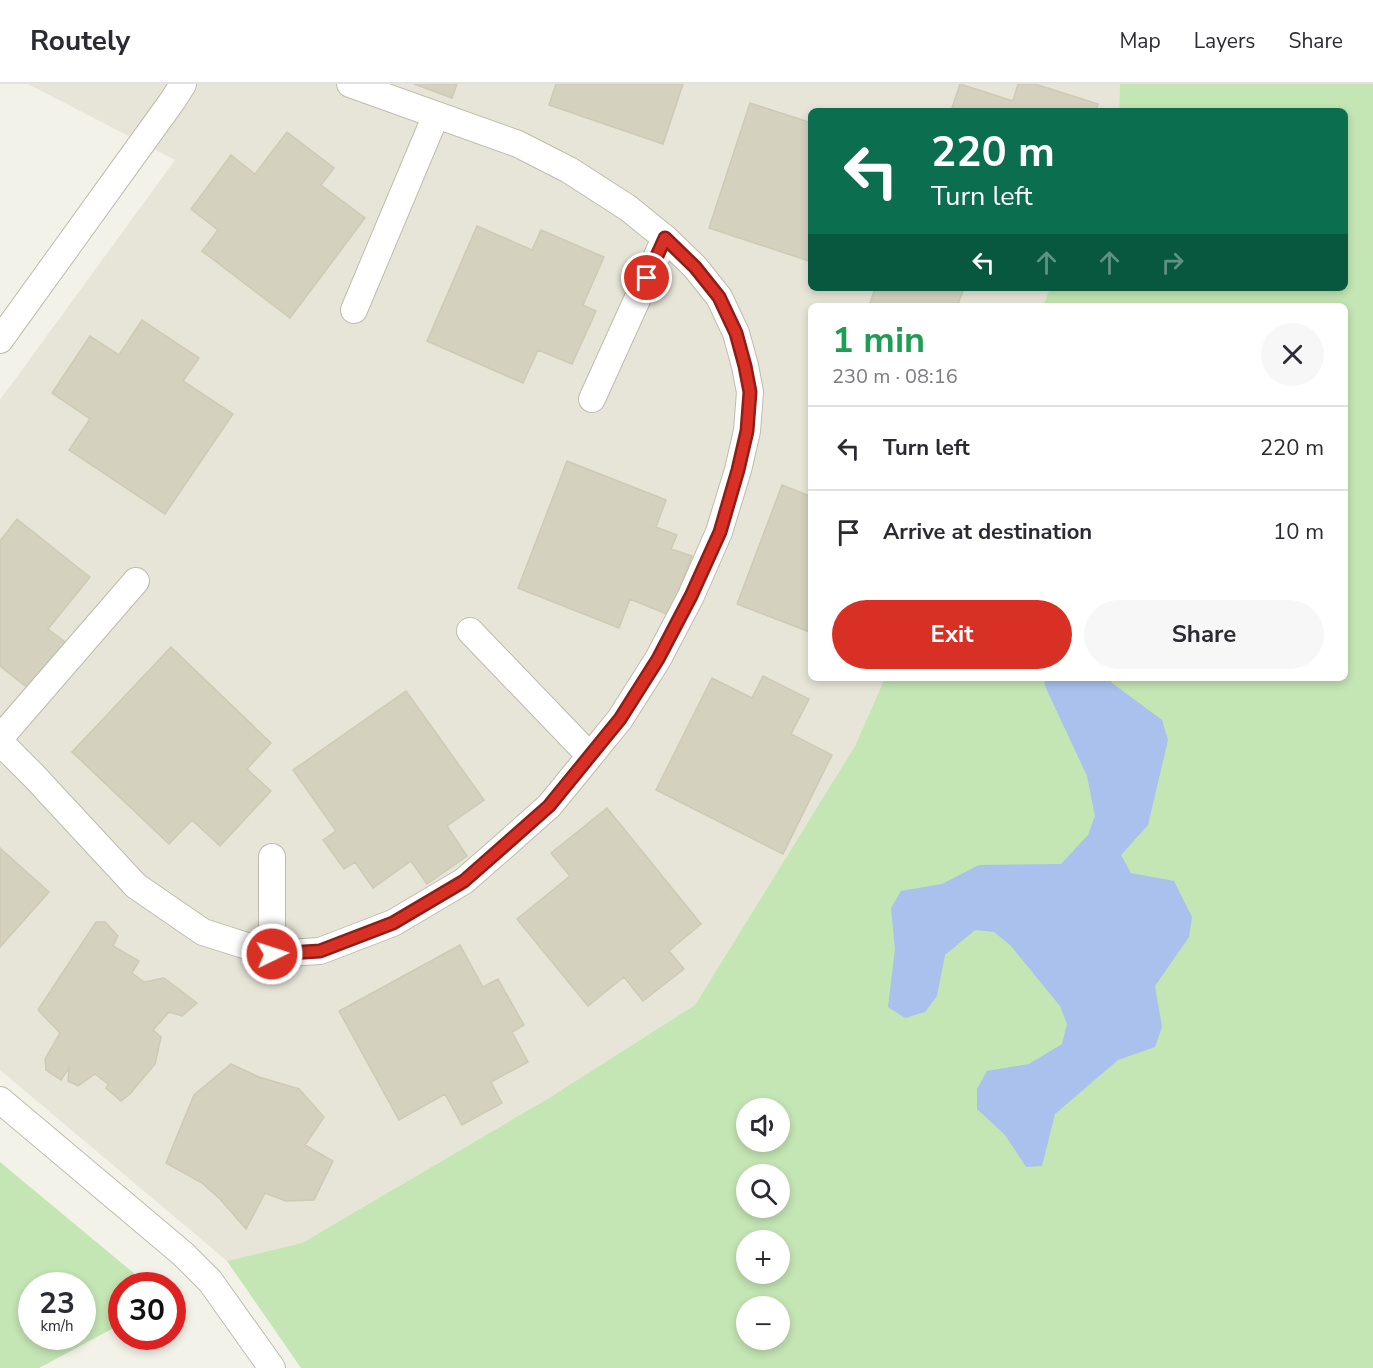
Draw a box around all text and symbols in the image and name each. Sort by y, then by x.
text: Routely [30,22,130,60]
text: Map [1119,27,1161,55]
text: Layers [1194,27,1255,55]
text: Share [1288,27,1343,55]
text: 220 m [931,124,1055,181]
icon: left [832,132,910,210]
text: Turn left [931,178,1032,215]
icon: left [967,246,1000,279]
icon: ahead [1030,246,1063,279]
icon: ahead [1093,246,1126,279]
icon: right [1156,246,1189,279]
pin [621,252,672,303]
icon: arrive [630,261,663,294]
text: 1 min [832,316,925,365]
button: close [1261,323,1324,386]
text: 230 m · 08:16 [832,363,958,390]
icon: left [832,432,865,465]
text: Turn left [883,433,970,463]
text: 220 m [1260,433,1324,463]
icon: arrive [832,516,865,549]
text: Arrive at destination [883,517,1092,547]
text: 10 m [1273,517,1324,547]
button: Exit [832,600,1072,669]
button: Share [1084,600,1324,669]
position arrow [240,922,304,986]
map controls [736,1098,790,1350]
button: sound [736,1098,790,1152]
button: search [736,1164,790,1218]
button: + [736,1230,790,1284]
speed limit sign: 30 [108,1272,186,1350]
text: 23 [39,1283,75,1324]
button: − [736,1296,790,1350]
text: km/h [40,1316,74,1336]

